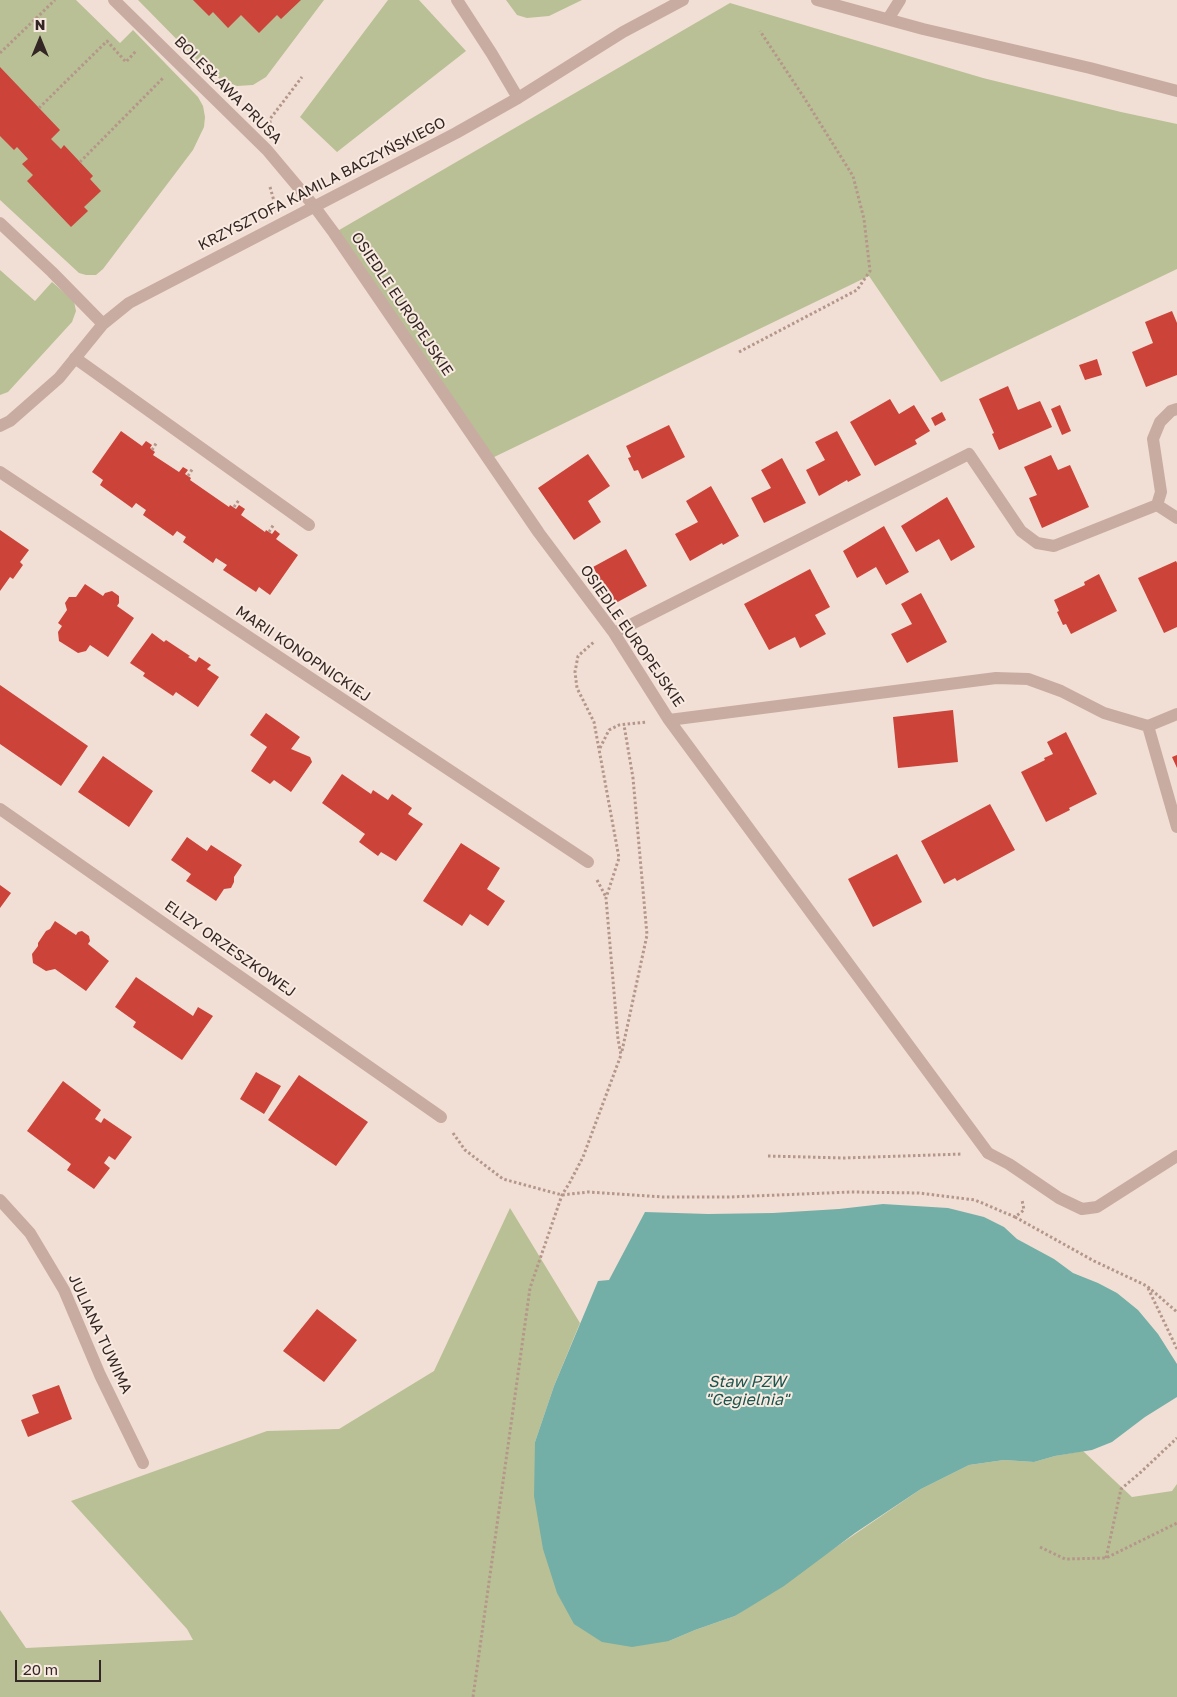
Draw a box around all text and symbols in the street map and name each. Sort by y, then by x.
north arrow [15,15,65,65]
text: N [35,16,45,33]
street label: BOLESŁAWA PRUSA [171,33,285,147]
street label: KRZYSZTOFA KAMILA BACZYŃSKIEGO [195,113,449,255]
street label: OSIEDLE EUROPEJSKIE [347,229,457,379]
street label: OSIEDLE EUROPEJSKIE [576,562,688,710]
street label: MARII KONOPNICKIEJ [232,602,374,706]
street label: ELIZY ORZESZKOWEJ [161,897,299,1001]
street label: JULIANA TUWIMA [64,1271,136,1397]
water label: Staw PZW "Cegielnia" [705,1372,789,1410]
scale bar [18,1650,104,1682]
text: 20 m [23,1660,58,1678]

